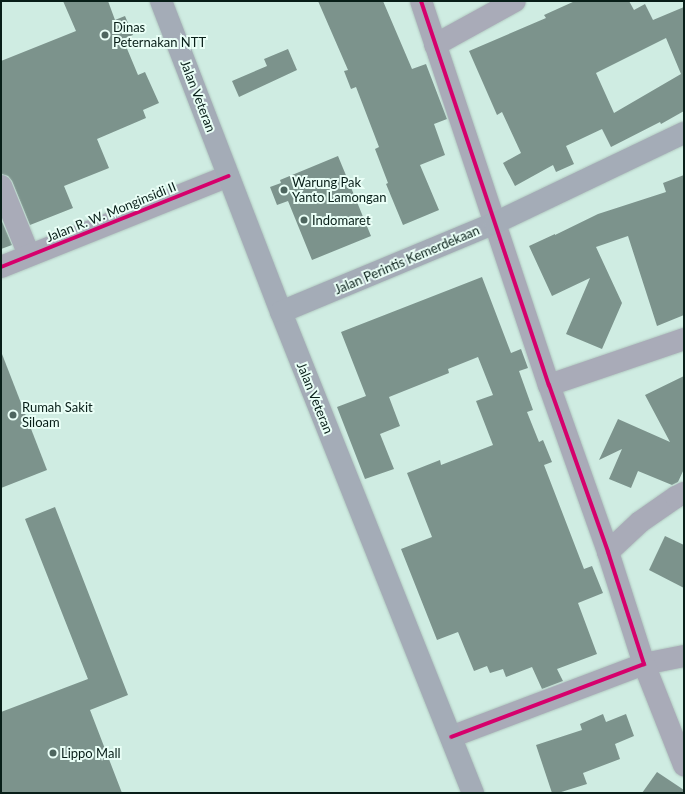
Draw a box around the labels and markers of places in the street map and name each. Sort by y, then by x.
place label: Dinas Peternakan NTT [113,20,206,51]
marker: Dinas Peternakan NTT [100,30,110,40]
place label: Warung Pak Yanto Lamongan [292,175,387,206]
marker: Warung Pak Yanto Lamongan [279,185,289,195]
place label: Indomaret [312,212,371,228]
marker: Indomaret [299,215,309,225]
place label: Rumah Sakit Siloam [22,400,93,431]
marker: Rumah Sakit Siloam [7,409,19,421]
place label: Lippo Mall [61,745,121,761]
marker: Lippo Mall [48,748,58,758]

